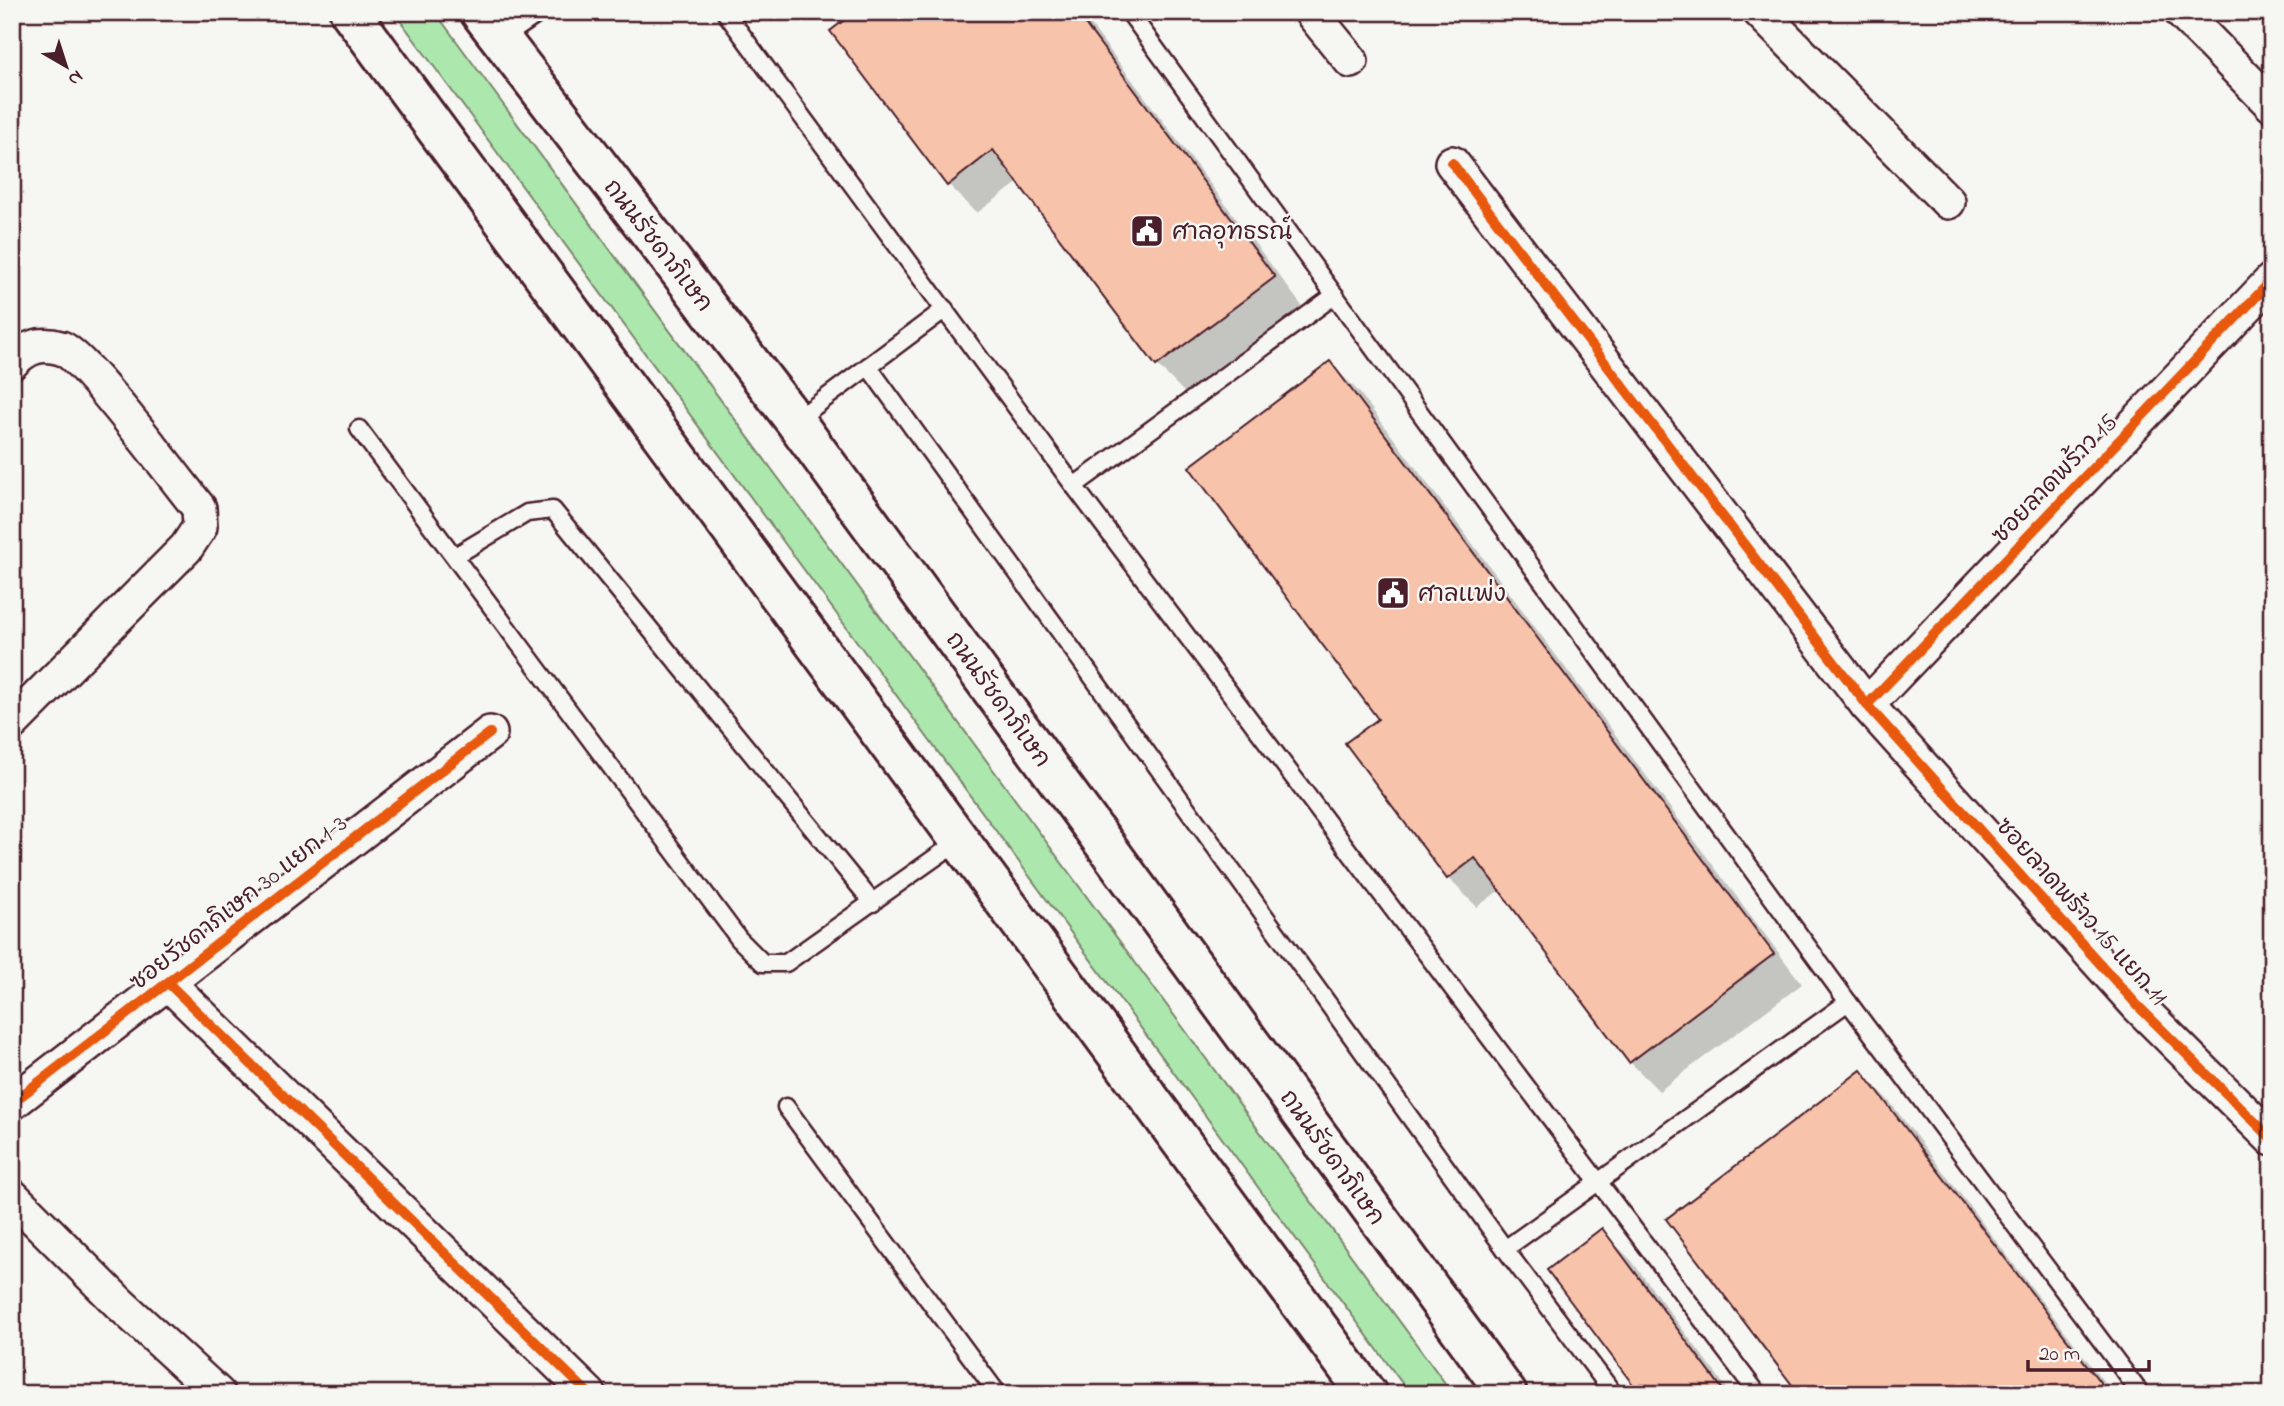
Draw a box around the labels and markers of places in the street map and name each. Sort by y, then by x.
public building icon: ศาลอุทธรณ์ [1128,212,1166,250]
place label: ศาลอุทธรณ์ [1172,215,1292,251]
public building icon: ศาลแพ่ง [1374,574,1412,612]
place label: ศาลแพ่ง [1418,578,1506,613]

